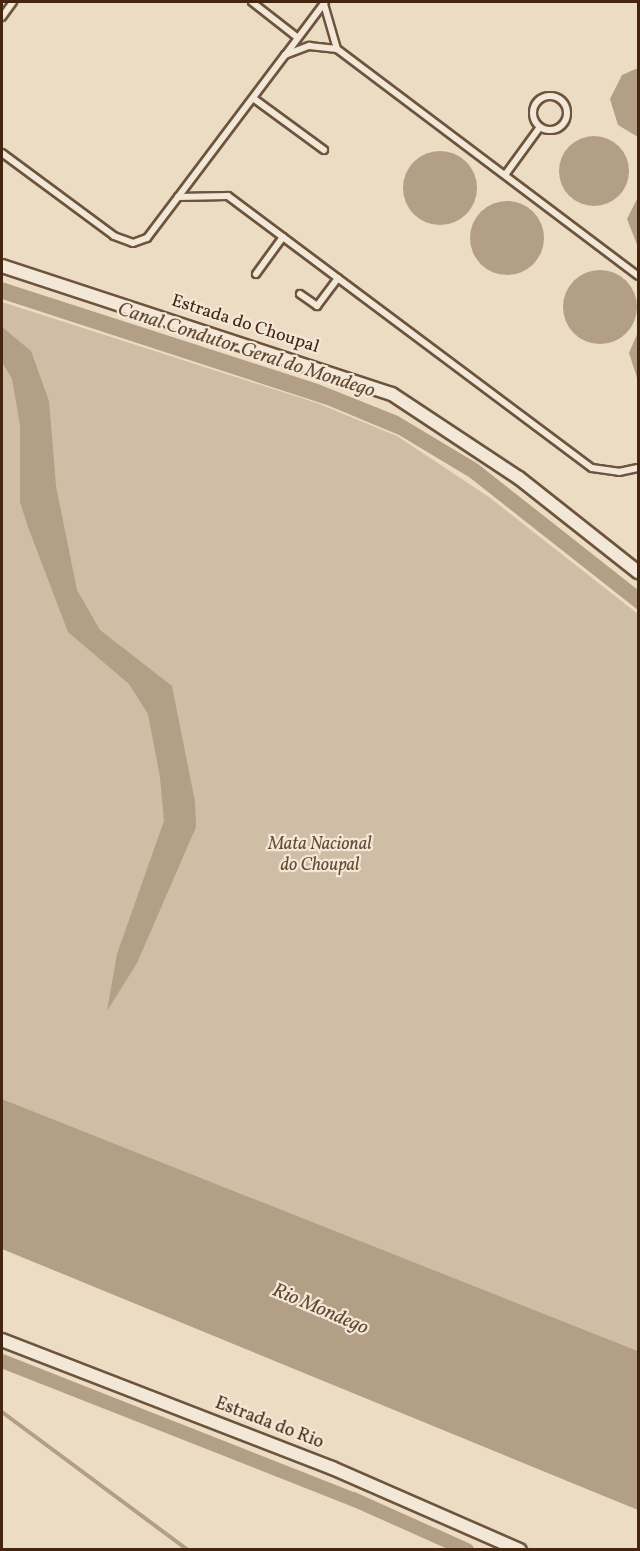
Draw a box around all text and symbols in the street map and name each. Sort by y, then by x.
street label: Estrada do Choupal [168,291,322,359]
water label: Canal Condutor Geral do Mondego [114,298,378,404]
park label: Mata Nacional do Choupal [268,835,372,878]
water label: Rio Mondego [268,1279,372,1341]
street label: Estrada do Rio [212,1393,326,1455]

